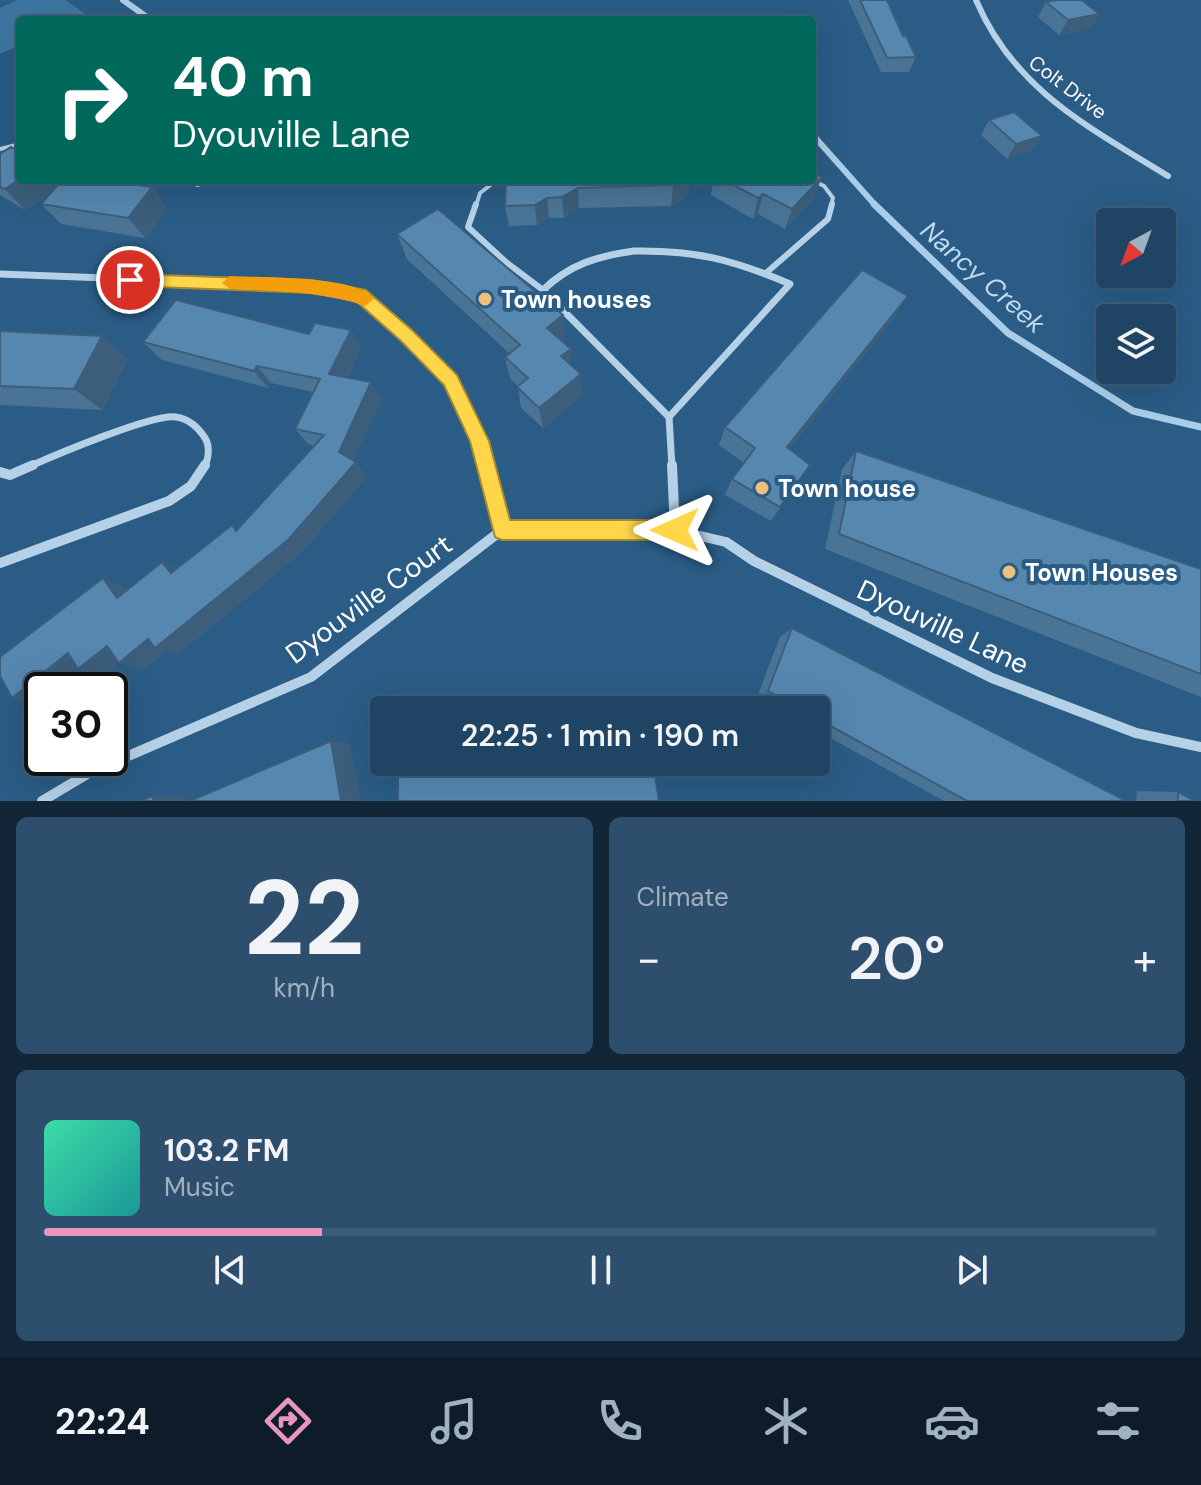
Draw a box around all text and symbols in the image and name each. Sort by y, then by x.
text: 40 m [172,40,314,113]
icon: right [40,48,144,152]
street label: Colt Drive [1024,49,1112,125]
text: Dyouville Lane [172,111,410,158]
north arrow [1096,208,1176,288]
map controls [1096,208,1176,384]
water label: Nancy Creek [913,213,1053,341]
pin [96,246,164,314]
icon: arrive [108,258,152,302]
place label: Town houses [501,284,652,315]
marker: Town houses [476,290,494,308]
button: layers [1096,304,1176,384]
place label: Town house [778,473,916,504]
marker: Town house [753,479,771,497]
position arrow [633,488,717,572]
street label: Dyouville Court [278,526,460,672]
place label: Town Houses [1025,557,1178,588]
marker: Town Houses [1000,563,1018,581]
street label: Dyouville Lane [851,571,1035,683]
speed limit sign: 30 [24,672,128,776]
text: 22:25 · 1 min · 190 m [461,716,739,755]
text: 22 [244,851,364,986]
text: Climate [637,880,729,914]
text: 20° [848,919,946,998]
text: − [637,930,661,988]
text: + [1133,930,1157,988]
text: km/h [274,971,335,1005]
text: 103.2 FM [164,1131,289,1170]
text: Music [164,1170,235,1204]
icon: previous [208,1248,252,1292]
icon: pause [579,1248,623,1292]
icon: next [950,1248,994,1292]
icon: directions [260,1393,316,1449]
icon: music [426,1393,482,1449]
icon: phone [592,1393,648,1449]
icon: climate [758,1393,814,1449]
icon: car [924,1393,980,1449]
icon: filters [1090,1393,1146,1449]
text: 22:24 [55,1398,150,1445]

